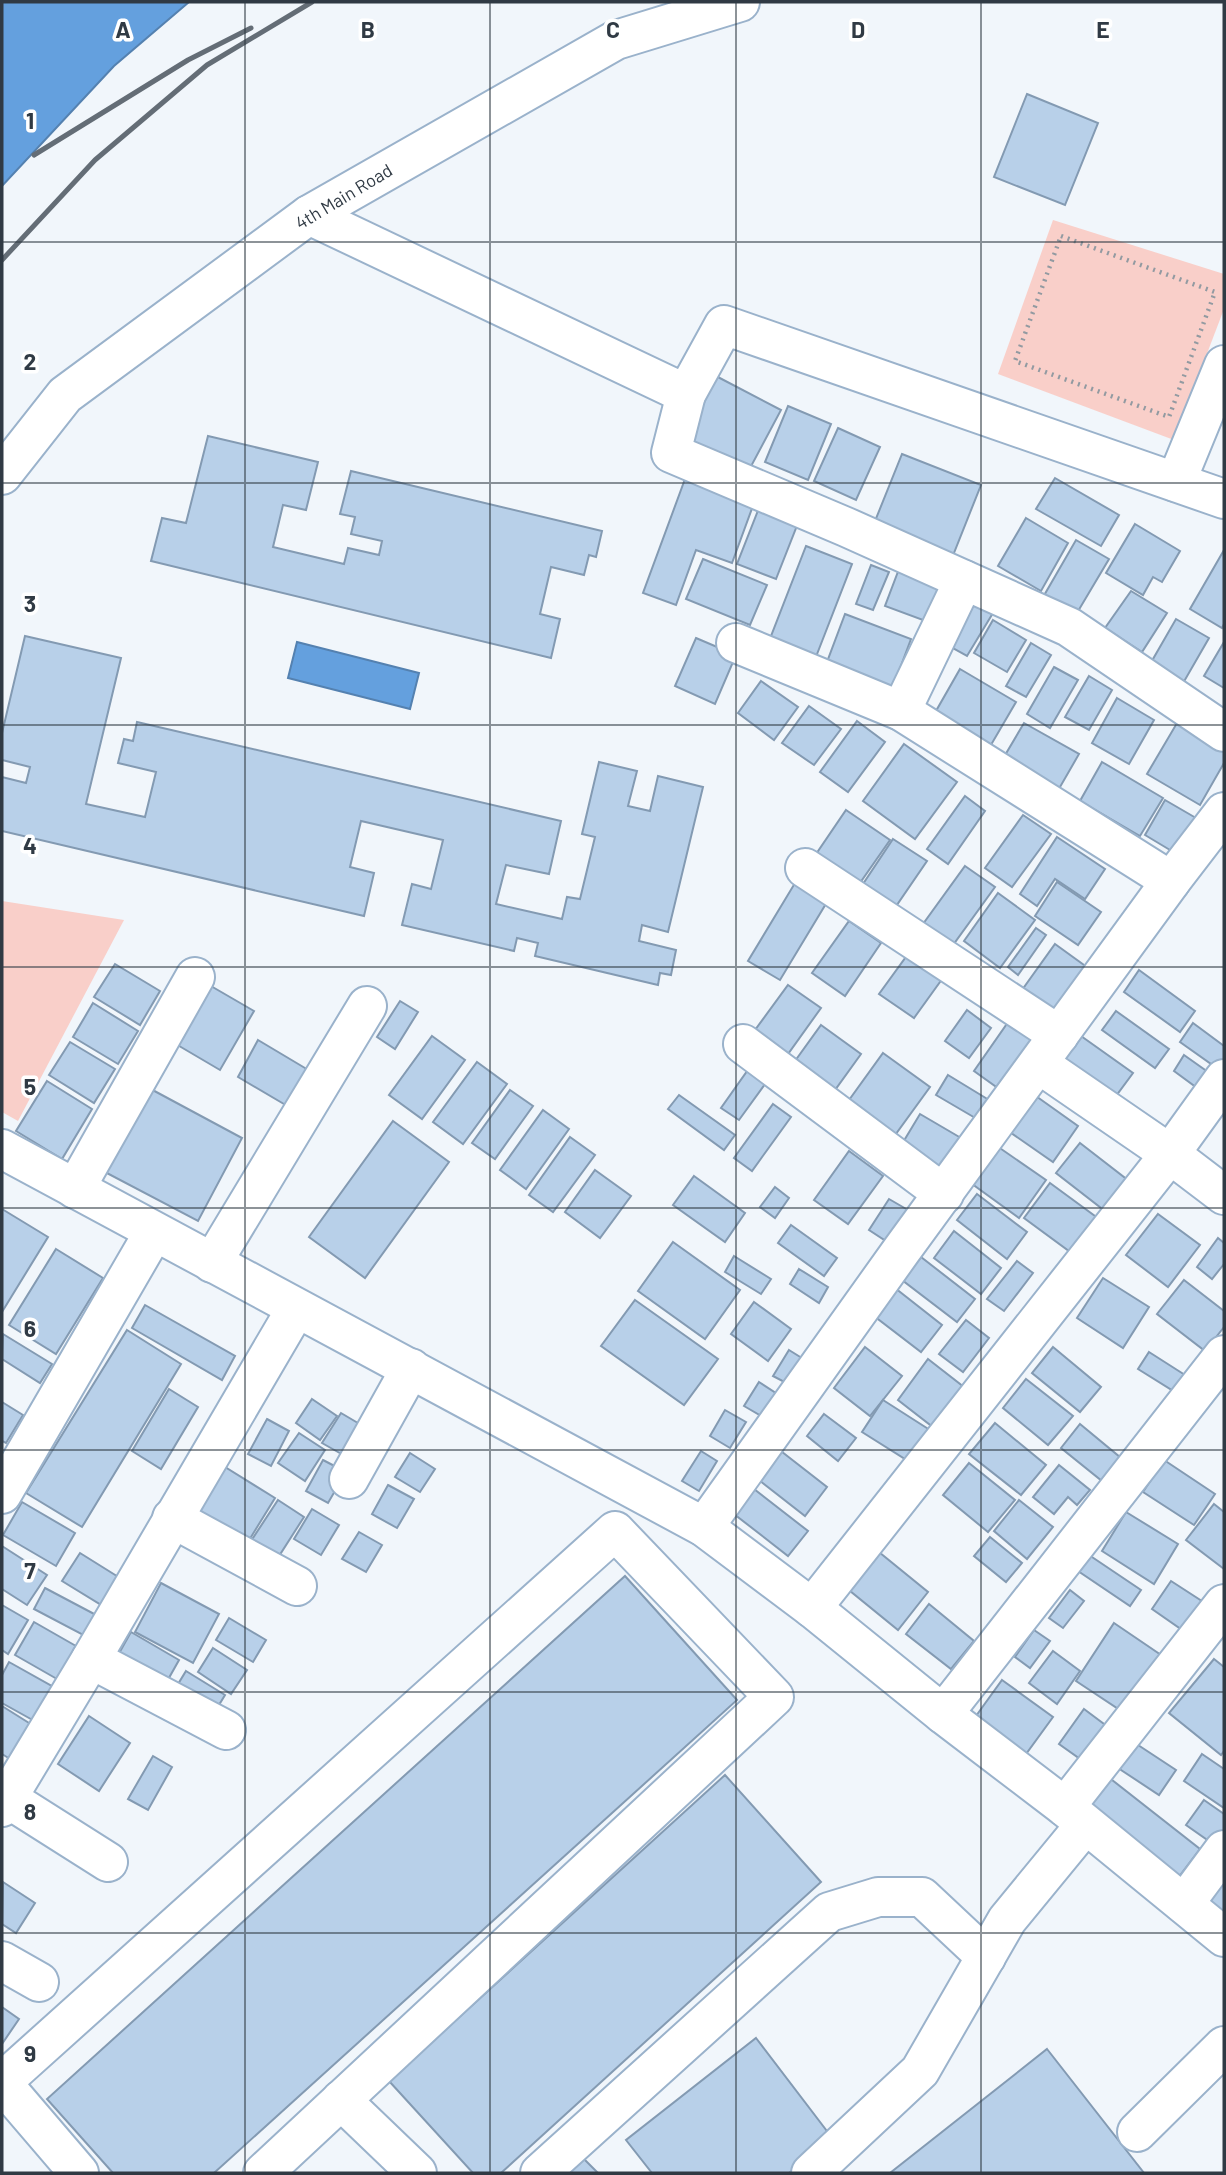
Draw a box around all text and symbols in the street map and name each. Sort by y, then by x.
text: A [115,15,131,43]
text: B [361,15,375,43]
text: C [606,15,620,43]
text: D [851,15,865,43]
text: E [1096,15,1110,43]
text: 1 [26,106,34,134]
street label: 4th Main Road [291,159,396,234]
text: 2 [24,347,36,375]
text: 3 [24,589,36,617]
text: 4 [23,831,37,859]
text: 5 [24,1072,36,1100]
text: 6 [24,1314,36,1342]
text: 7 [24,1556,36,1584]
text: 8 [24,1797,36,1825]
text: 9 [24,2039,36,2067]

